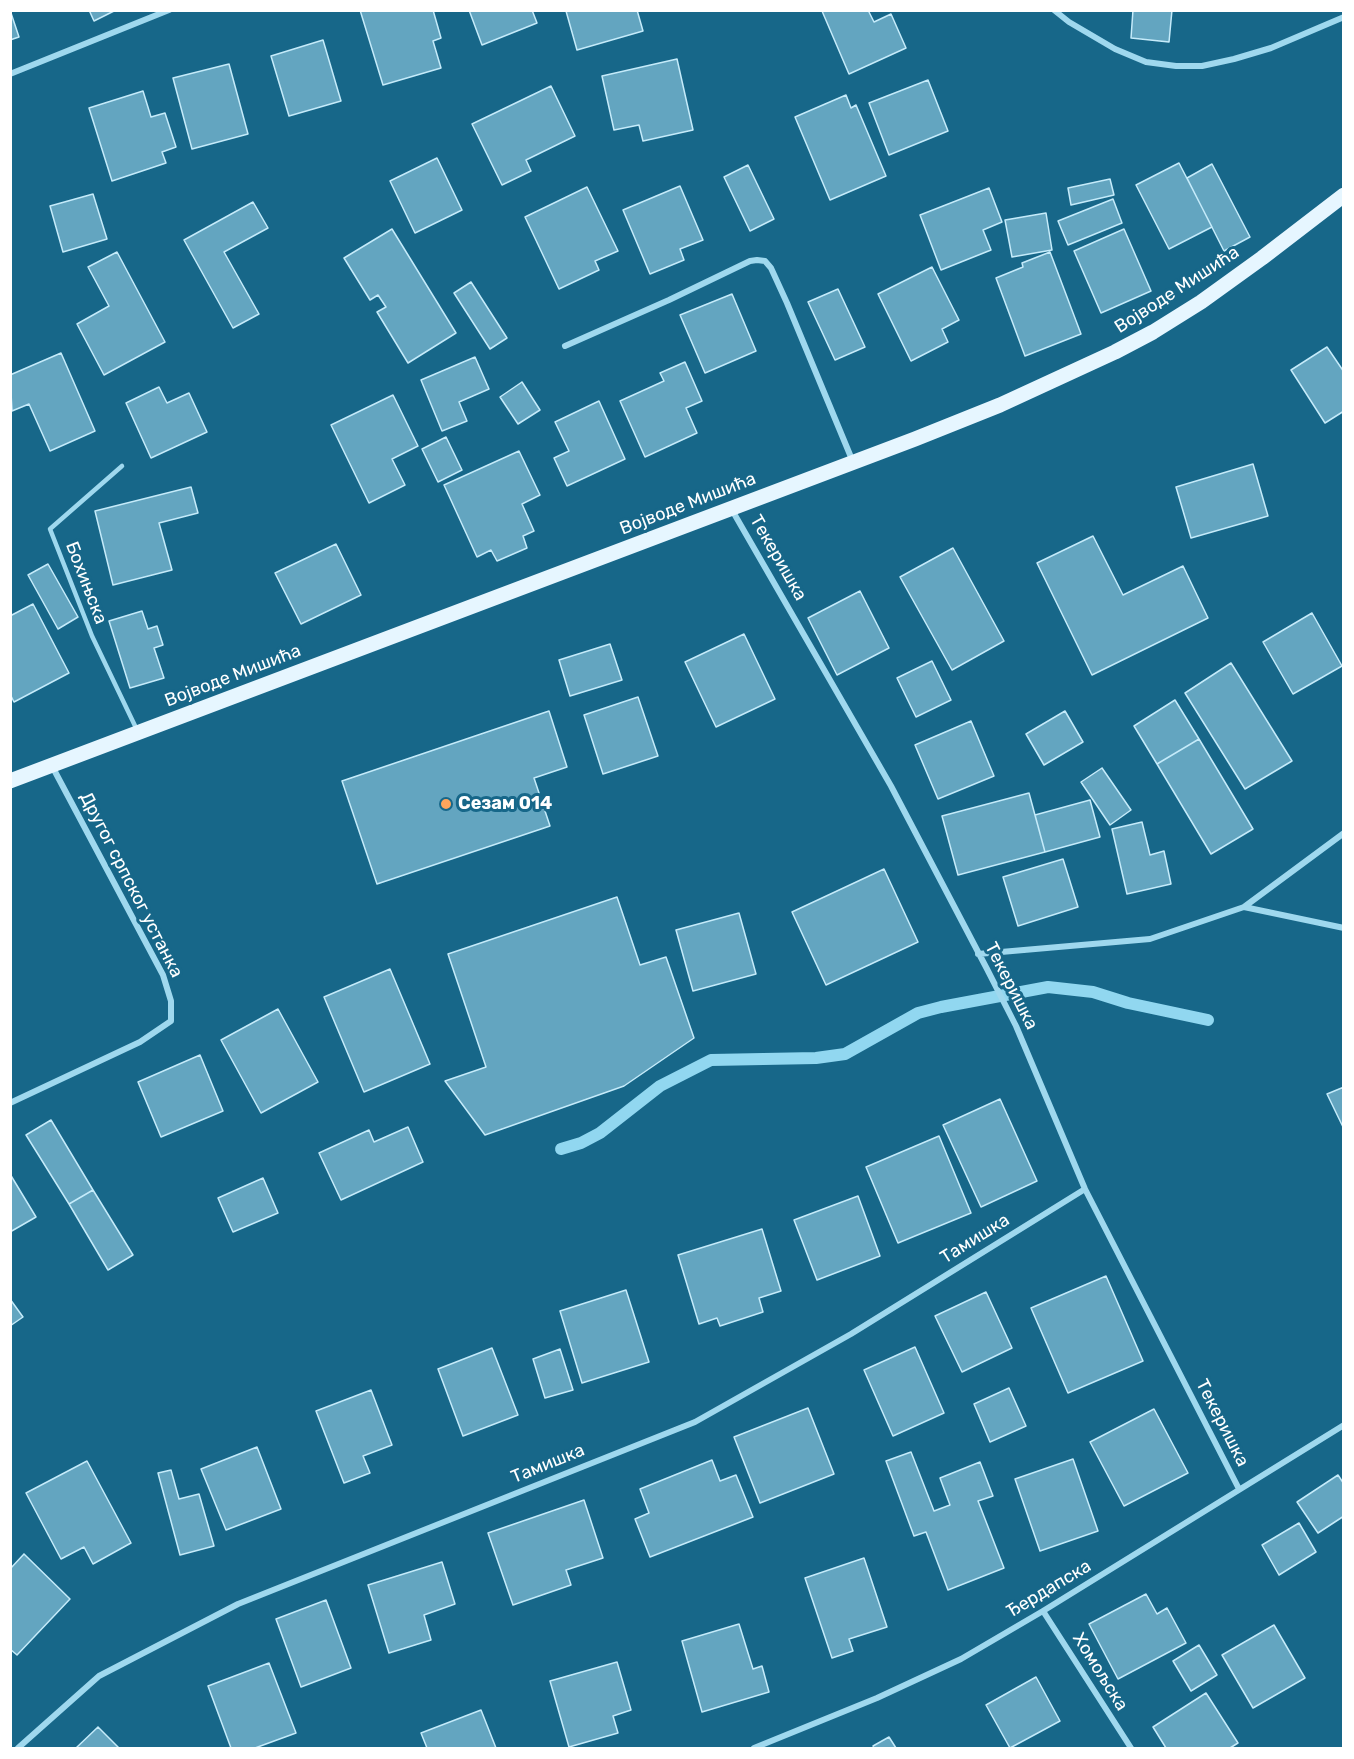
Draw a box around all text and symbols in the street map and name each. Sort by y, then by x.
street label: Војводе Мишића [1111,242,1243,338]
street label: Војводе Мишића [617,468,759,540]
street label: Текеришка [745,511,811,605]
street label: Бохињска [60,539,112,627]
street label: Војводе Мишића [162,640,304,712]
street label: Другог српског устанка [75,789,187,981]
place label: Сезам 014 [458,793,552,815]
marker: Сезам 014 [439,797,453,811]
street label: Текеришка [980,939,1042,1033]
street label: Тамишка [936,1209,1014,1269]
street label: Текеришка [1191,1376,1253,1470]
street label: Тамишка [508,1439,588,1489]
street label: Ђердапска [1003,1555,1095,1623]
street label: Хомољска [1068,1629,1132,1715]

